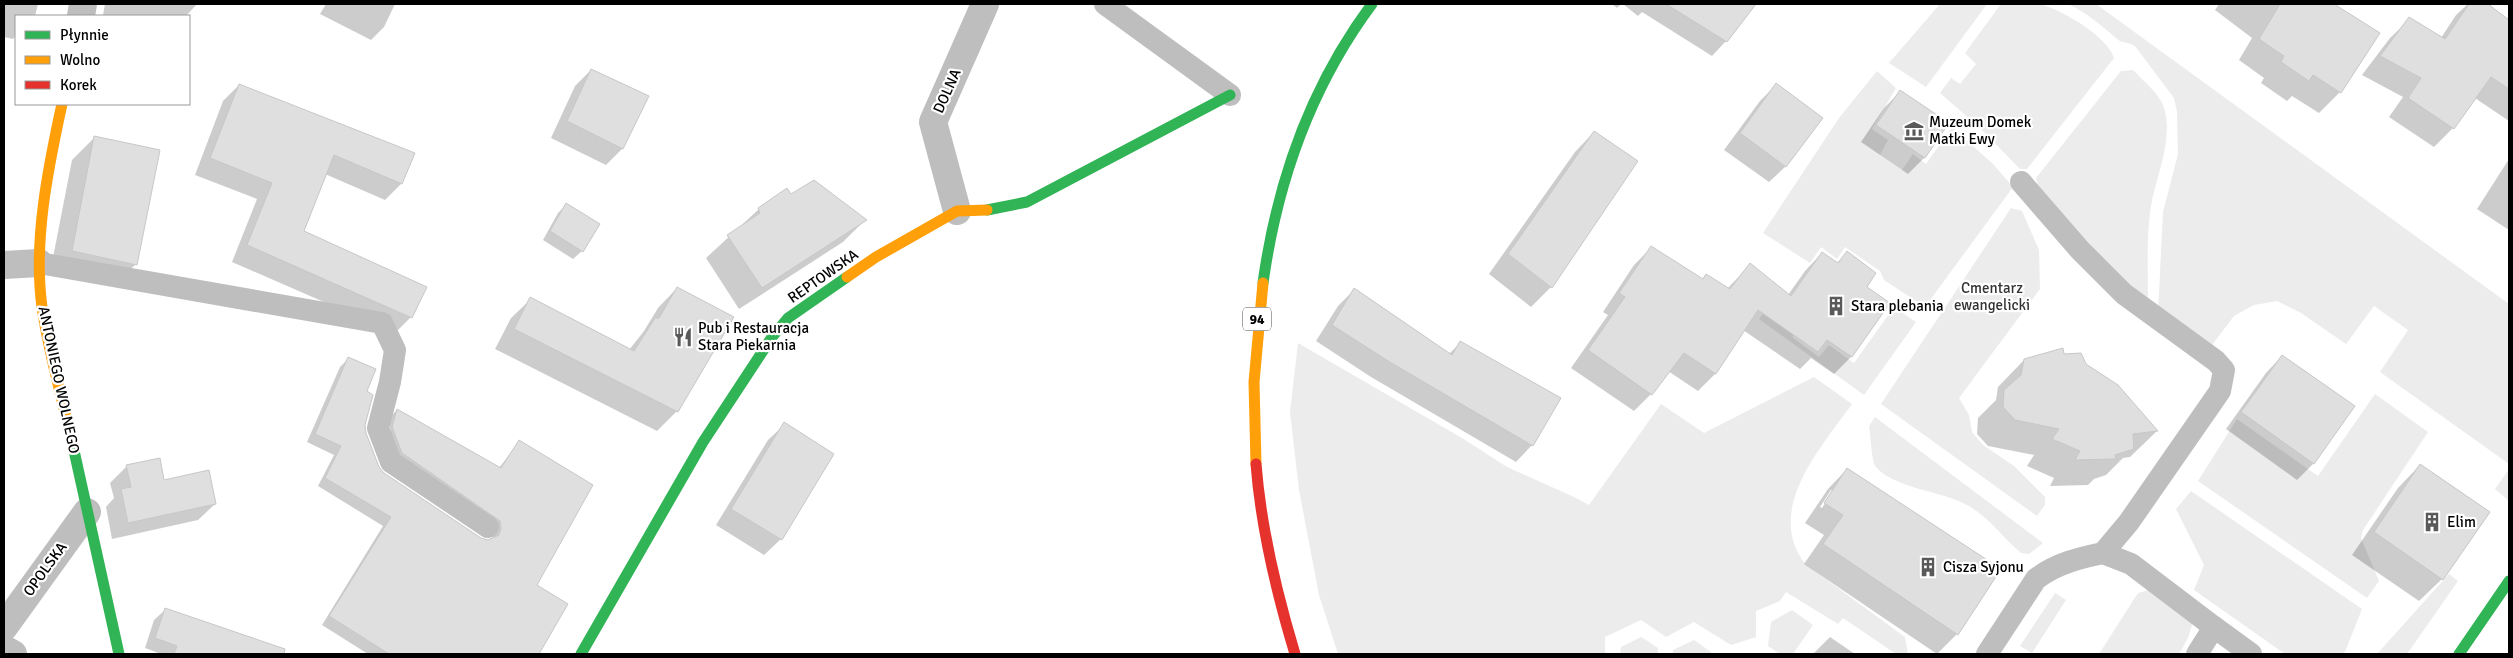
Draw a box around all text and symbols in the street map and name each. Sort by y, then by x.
legend [15,15,190,105]
text: Płynnie [60,26,109,44]
text: Wolno [60,51,101,69]
street label: DOLNA [929,66,965,116]
text: Korek [60,76,97,94]
place label: Muzeum Domek Matki Ewy [1929,113,2032,148]
museum icon: Muzeum Domek Matki Ewy [1903,120,1925,142]
street label: REPTOWSKA [784,245,862,307]
park label: Cmentarz ewangelicki [1954,279,2030,314]
building icon: Stara plebania [1825,295,1847,317]
place label: Stara plebania [1851,297,1944,315]
street label: ANTONIEGO WOLNEGO [35,305,83,455]
road number: 94 [1243,308,1271,330]
place label: Pub i Restauracja Stara Piekarnia [698,319,809,354]
restaurant icon: Pub i Restauracja Stara Piekarnia [672,326,694,348]
building icon: Elim [2421,511,2443,533]
place label: Elim [2447,513,2476,531]
street label: OPOLSKA [19,538,71,600]
building icon: Cisza Syjonu [1917,556,1939,578]
place label: Cisza Syjonu [1943,558,2024,576]

